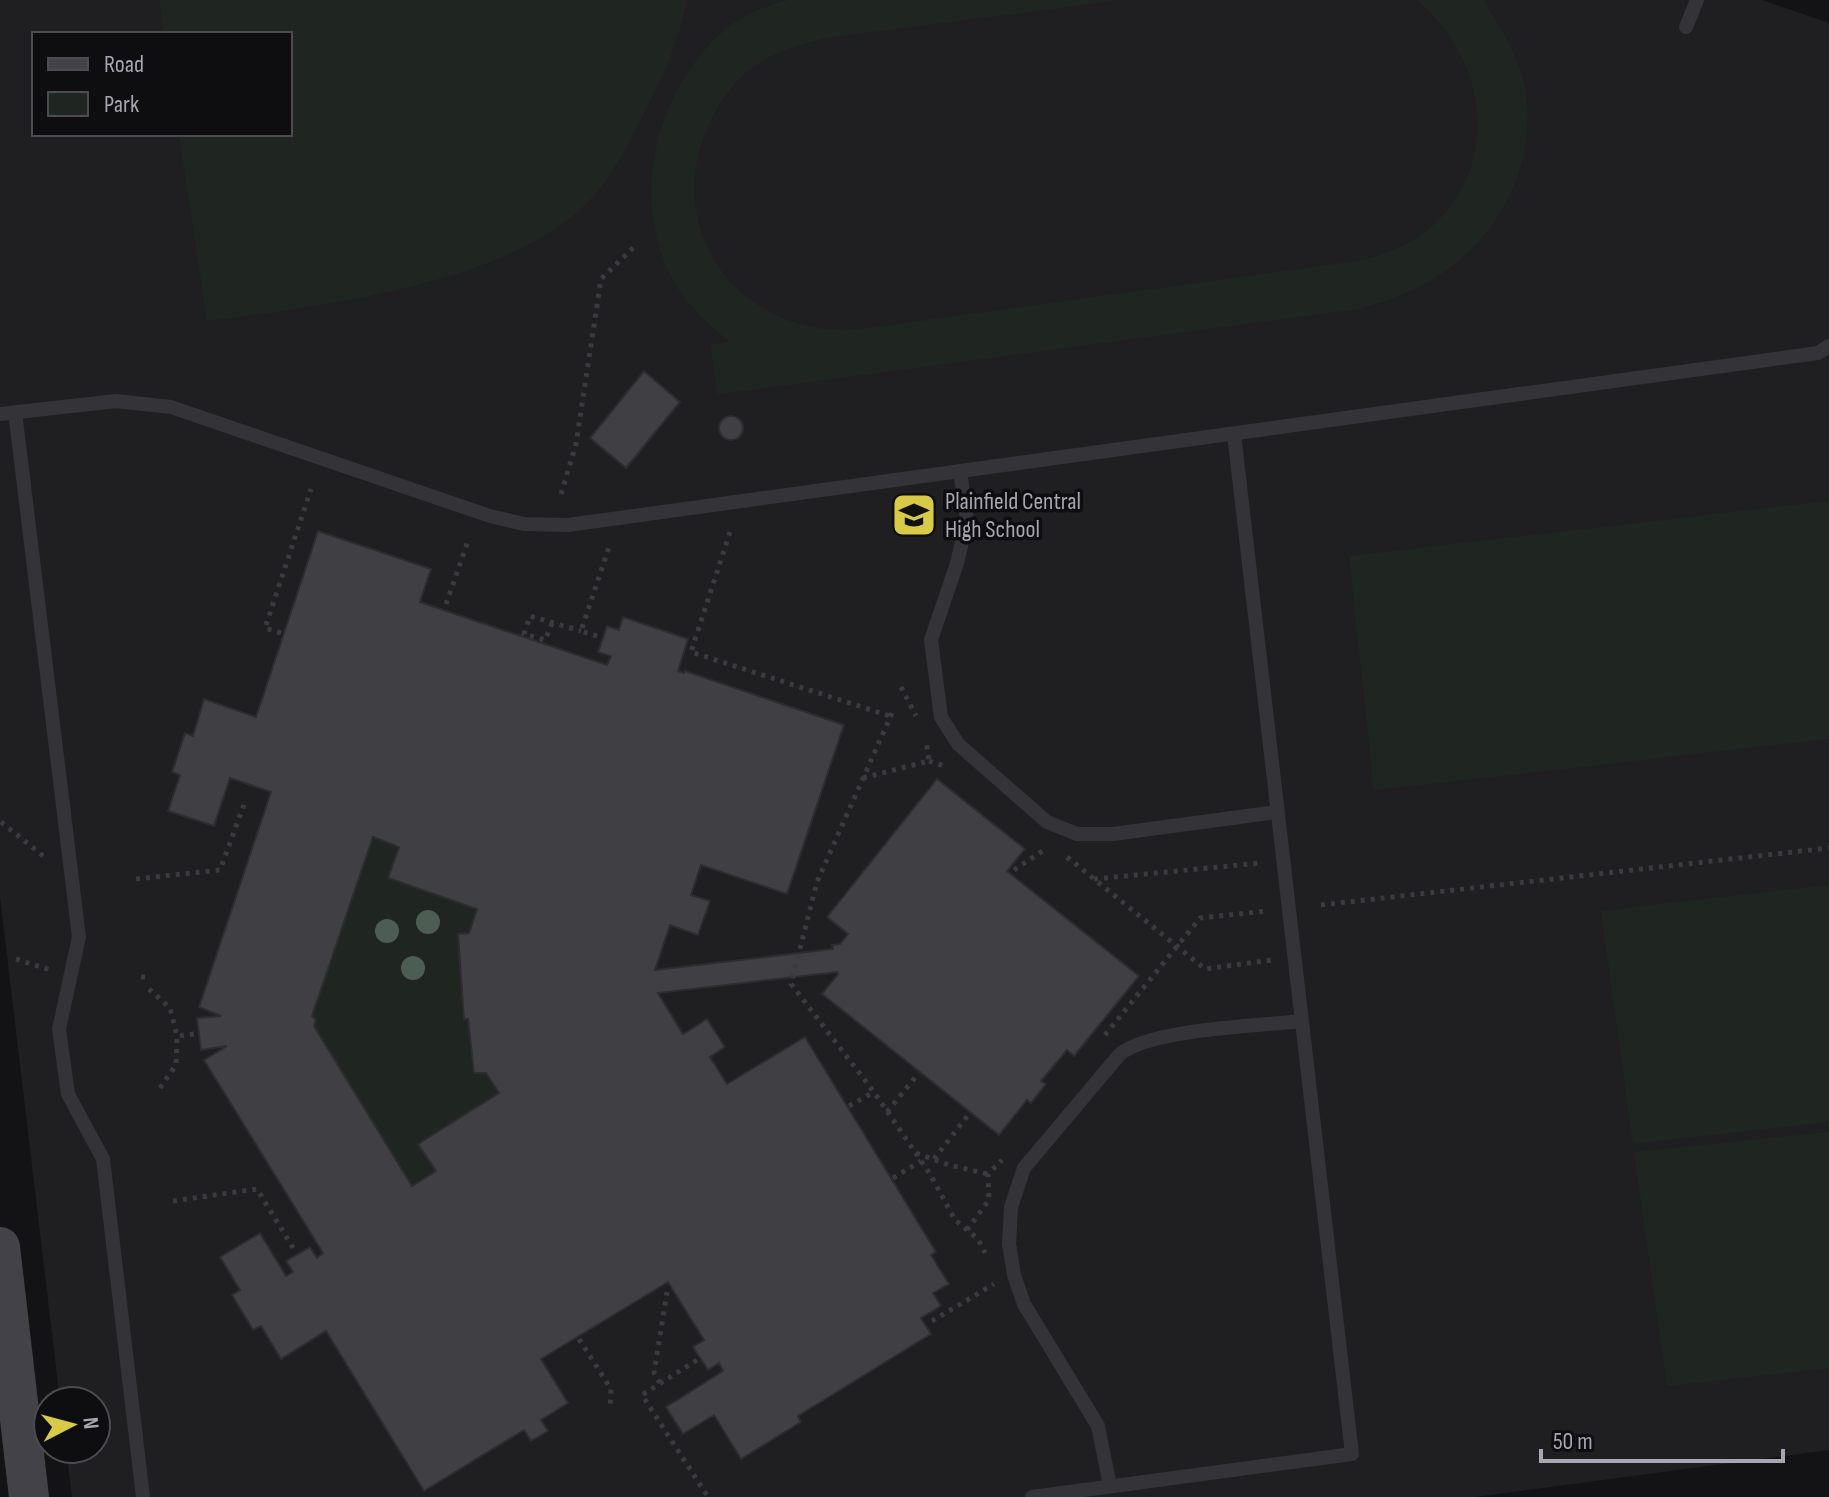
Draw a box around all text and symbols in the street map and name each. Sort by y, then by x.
legend [32,32,292,136]
text: Road [104,50,144,79]
text: Park [104,90,139,119]
place label: Plainfield Central High School [945,487,1081,544]
school or university icon: Plainfield Central High School [890,491,938,539]
north arrow [32,1385,112,1465]
scale bar [1541,1413,1783,1463]
text: N [76,1416,104,1430]
text: 50 m [1553,1427,1593,1456]

